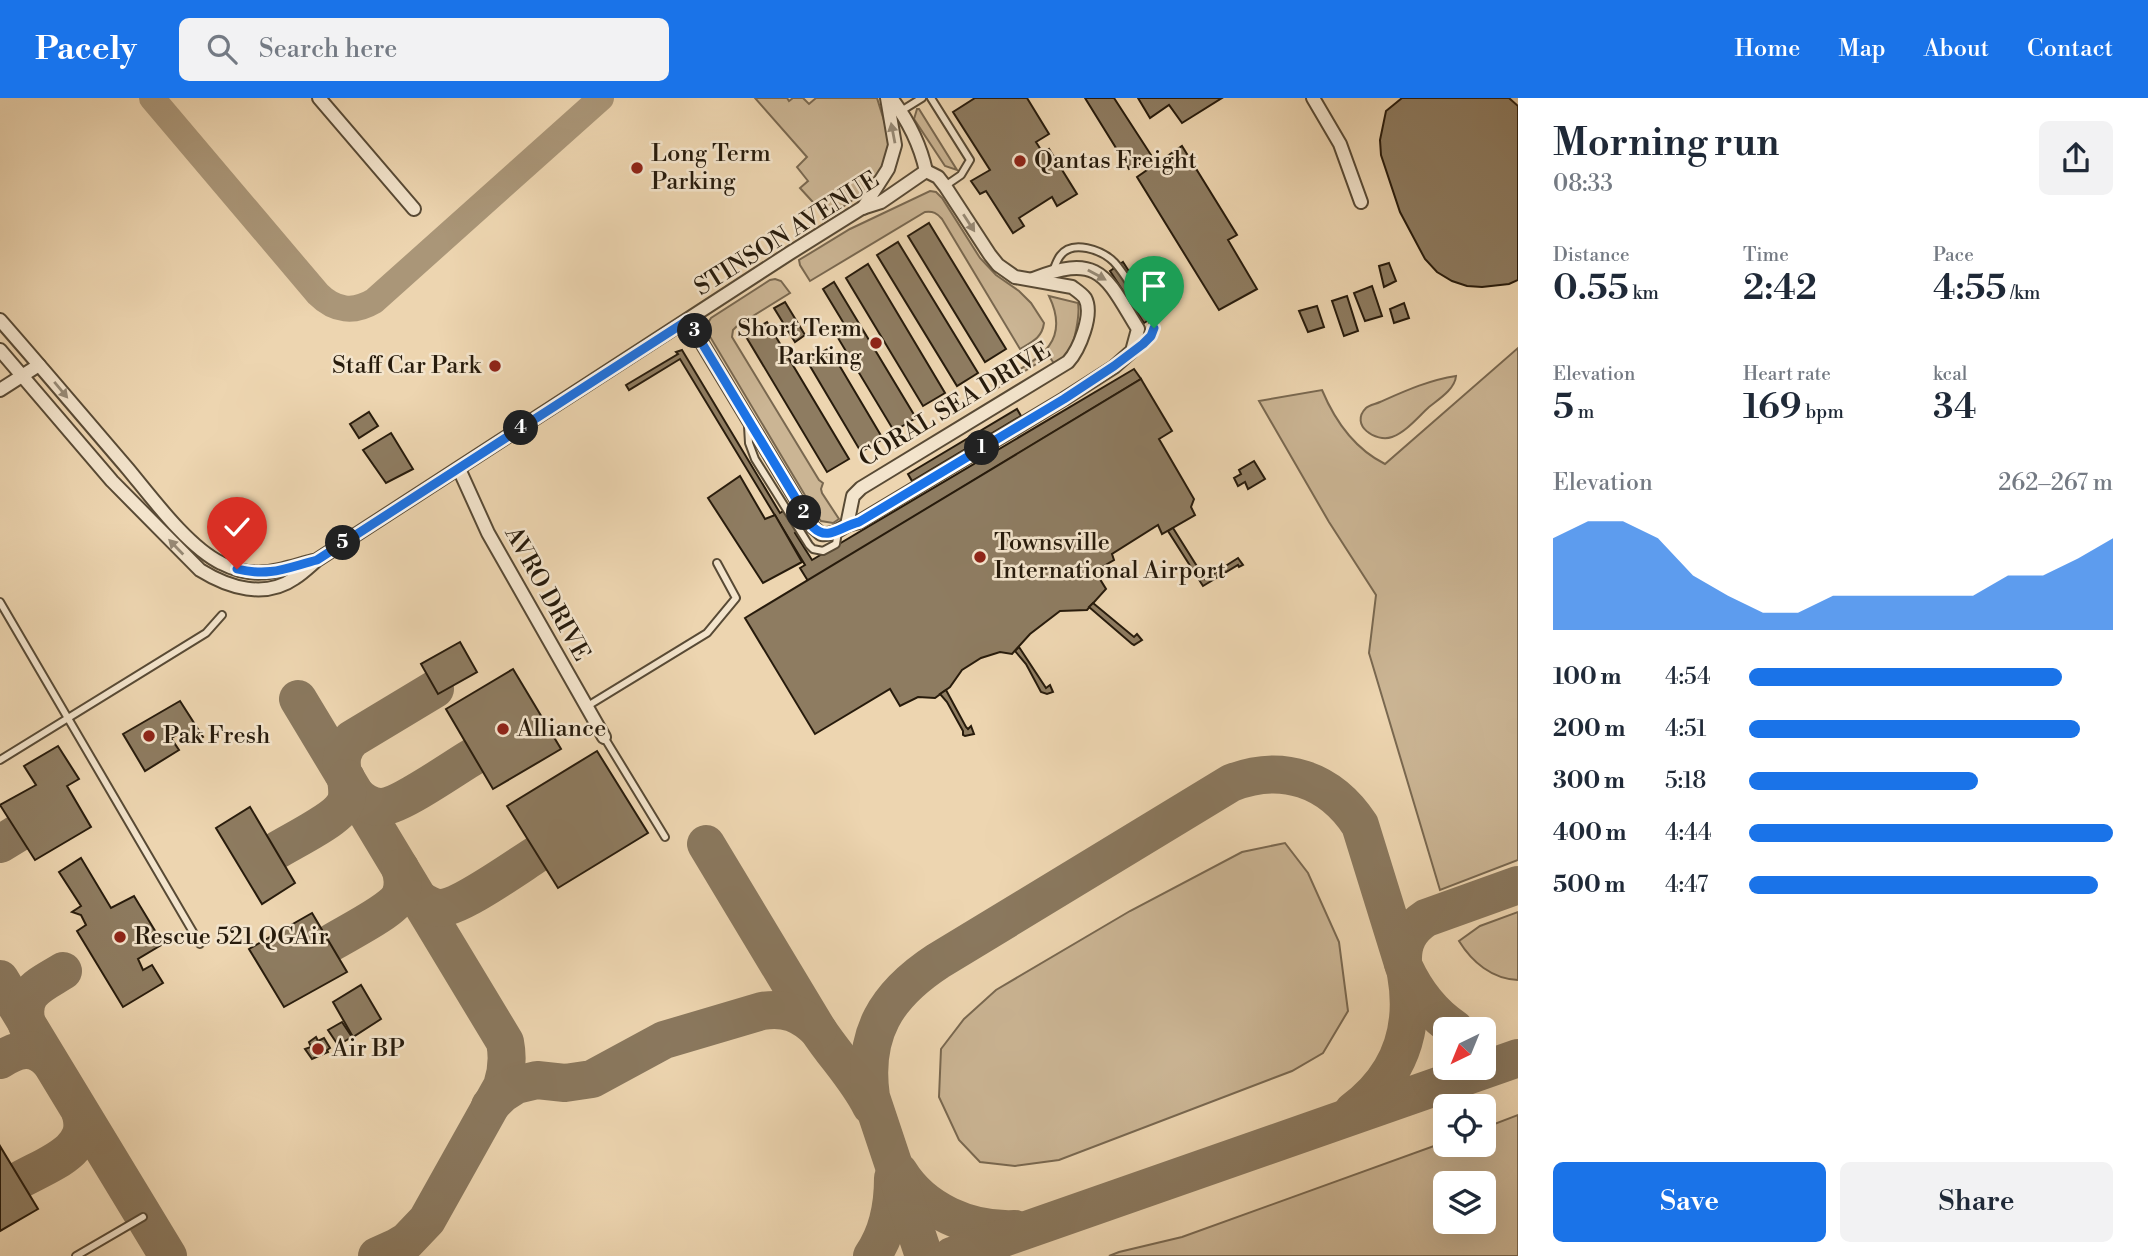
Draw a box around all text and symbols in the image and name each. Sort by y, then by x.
search box [179,18,669,81]
text: Pacely [35,29,137,70]
icon: search [203,30,241,68]
text: Search here [259,33,397,65]
text: Home [1735,34,1800,64]
text: Map [1838,34,1886,64]
text: About [1924,34,1989,64]
text: Contact [2027,34,2113,64]
text: Morning run [1553,120,1779,167]
button: share [2039,121,2113,195]
one-way arrow [887,122,898,144]
place label: Long Term Parking [651,139,771,197]
place label: Qantas Freight [1034,146,1197,176]
marker: Qantas Freight [1012,153,1028,169]
marker: Long Term Parking [629,160,645,176]
street label: STINSON AVENUE [689,165,885,303]
text: 08:33 [1553,170,1613,198]
one-way arrow [962,213,975,233]
text: Distance [1553,243,1630,267]
text: Time [1743,243,1789,267]
text: Pace [1933,243,1974,267]
pin [1124,256,1184,328]
icon: arrive [1135,267,1173,305]
text: 0.55 [1553,267,1629,310]
text: 2:42 [1743,267,1817,310]
text: 4:55 [1933,267,2006,310]
one-way arrow [1087,268,1107,280]
text: km [1629,281,1659,305]
text: /km [2006,281,2041,305]
pin: 3 [678,314,712,348]
place label: Short Term Parking [737,314,863,372]
text: 3 [689,318,700,342]
marker: Short Term Parking [868,335,884,351]
street label: CORAL SEA DRIVE [854,336,1056,474]
place label: Staff Car Park [332,351,482,381]
marker: Staff Car Park [487,358,503,374]
text: Elevation [1553,362,1635,386]
text: Heart rate [1743,362,1831,386]
text: kcal [1933,362,1967,386]
one-way arrow [53,381,68,398]
text: 5 [1553,386,1574,429]
text: 169 [1743,386,1802,429]
text: 34 [1933,386,1977,429]
text: m [1574,400,1594,424]
text: bpm [1802,400,1844,424]
pin: 4 [504,410,538,446]
text: 4 [514,415,527,439]
pin: 1 [964,430,1000,466]
text: 1 [977,435,986,459]
text: Elevation [1553,469,1653,497]
text: 262–267 m [1998,469,2113,497]
pin: 2 [786,496,822,530]
pin [207,497,267,569]
text: 2 [798,500,809,524]
icon: check [218,508,256,546]
street label: AVRO DRIVE [497,521,596,666]
pin: 5 [326,526,360,560]
place label: Townsville International Airport [994,528,1226,586]
text: 5 [337,530,348,554]
one-way arrow [168,539,185,555]
marker: Townsville International Airport [972,549,988,565]
text: 100 m [1553,663,1621,691]
text: 4:54 [1665,663,1711,691]
place label: Alliance [516,714,606,744]
text: 200 m [1553,715,1625,743]
text: 4:51 [1665,715,1706,743]
place label: Pak Fresh [163,721,270,751]
marker: Alliance [495,721,511,737]
marker: Pak Fresh [141,728,157,744]
text: 300 m [1553,767,1625,795]
text: 5:18 [1665,767,1706,795]
text: 400 m [1553,819,1626,847]
text: 4:44 [1665,819,1712,847]
text: 500 m [1553,871,1625,899]
text: 4:47 [1665,871,1708,899]
place label: Rescue 521 QGAir [134,922,329,952]
marker: Rescue 521 QGAir [112,929,128,945]
north arrow [1433,1017,1496,1080]
map controls [1433,1017,1496,1234]
place label: Air BP [331,1034,405,1064]
marker: Air BP [310,1041,326,1057]
button: locate [1433,1094,1496,1157]
button: Save [1553,1162,1826,1242]
button: Share [1840,1162,2113,1242]
button: layers [1433,1171,1496,1234]

